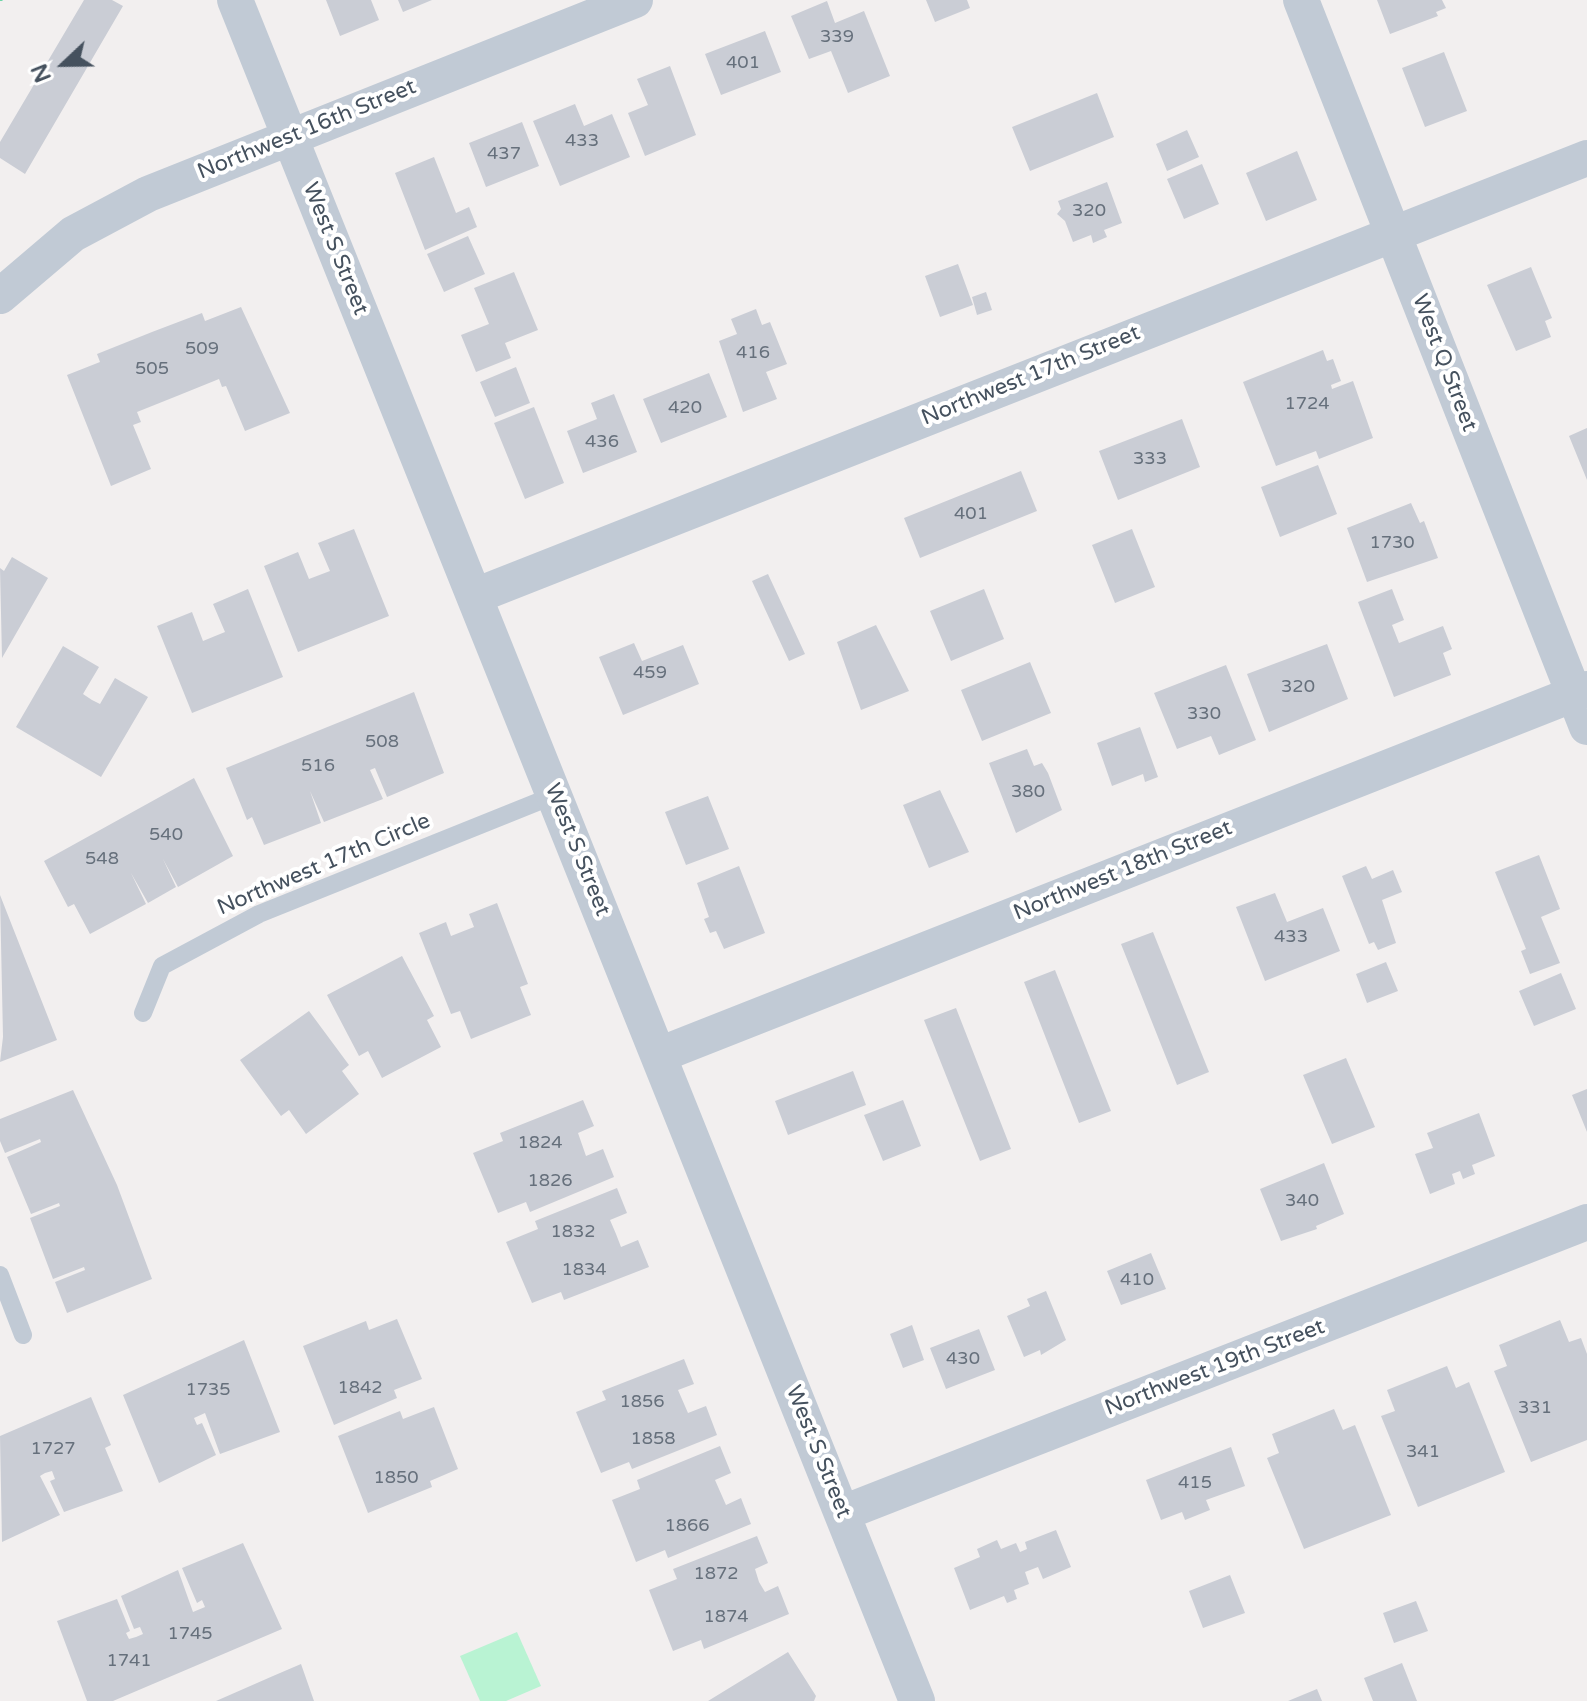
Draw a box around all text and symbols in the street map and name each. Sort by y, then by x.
north arrow [24,24,104,104]
house number: 339 [820,26,854,48]
house number: 401 [726,52,760,74]
text: N [26,60,57,86]
street label: Northwest 16th Street [194,74,420,186]
house number: 433 [565,130,599,152]
house number: 437 [487,143,521,165]
street label: West S Street [296,179,374,319]
house number: 320 [1072,200,1106,222]
street label: West Q Street [1406,291,1482,435]
street label: Northwest 17th Street [918,320,1144,432]
house number: 509 [185,338,219,360]
house number: 416 [736,342,770,364]
house number: 505 [135,358,169,380]
house number: 1724 [1284,393,1330,415]
house number: 420 [668,397,702,419]
house number: 436 [585,431,619,453]
house number: 333 [1133,448,1167,470]
house number: 401 [954,503,988,525]
house number: 1730 [1369,532,1415,554]
house number: 459 [633,662,667,684]
house number: 320 [1281,676,1315,698]
house number: 330 [1187,703,1221,725]
house number: 508 [365,731,399,753]
house number: 516 [301,755,335,777]
street label: West S Street [538,780,616,920]
house number: 380 [1011,781,1045,803]
street label: Northwest 17th Circle [214,808,434,922]
street label: Northwest 18th Street [1010,815,1236,927]
house number: 540 [149,824,183,846]
house number: 548 [85,848,119,870]
house number: 433 [1274,926,1308,948]
house number: 1824 [517,1132,563,1154]
house number: 1826 [527,1170,573,1192]
house number: 340 [1285,1190,1319,1212]
house number: 1832 [550,1221,596,1243]
house number: 1834 [561,1259,607,1281]
house number: 410 [1120,1269,1154,1291]
street label: Northwest 19th Street [1101,1314,1329,1422]
house number: 430 [946,1348,980,1370]
house number: 1842 [337,1377,383,1399]
house number: 1735 [185,1379,231,1401]
street label: West S Street [779,1382,857,1522]
house number: 1856 [619,1391,665,1413]
house number: 331 [1518,1397,1552,1419]
house number: 1858 [630,1428,676,1450]
house number: 1727 [30,1438,76,1460]
house number: 341 [1406,1441,1440,1463]
house number: 1850 [373,1467,419,1489]
house number: 415 [1178,1472,1212,1494]
house number: 1866 [664,1515,710,1537]
house number: 1872 [693,1563,739,1585]
house number: 1874 [703,1606,749,1628]
house number: 1745 [167,1623,213,1645]
house number: 1741 [106,1650,152,1672]

